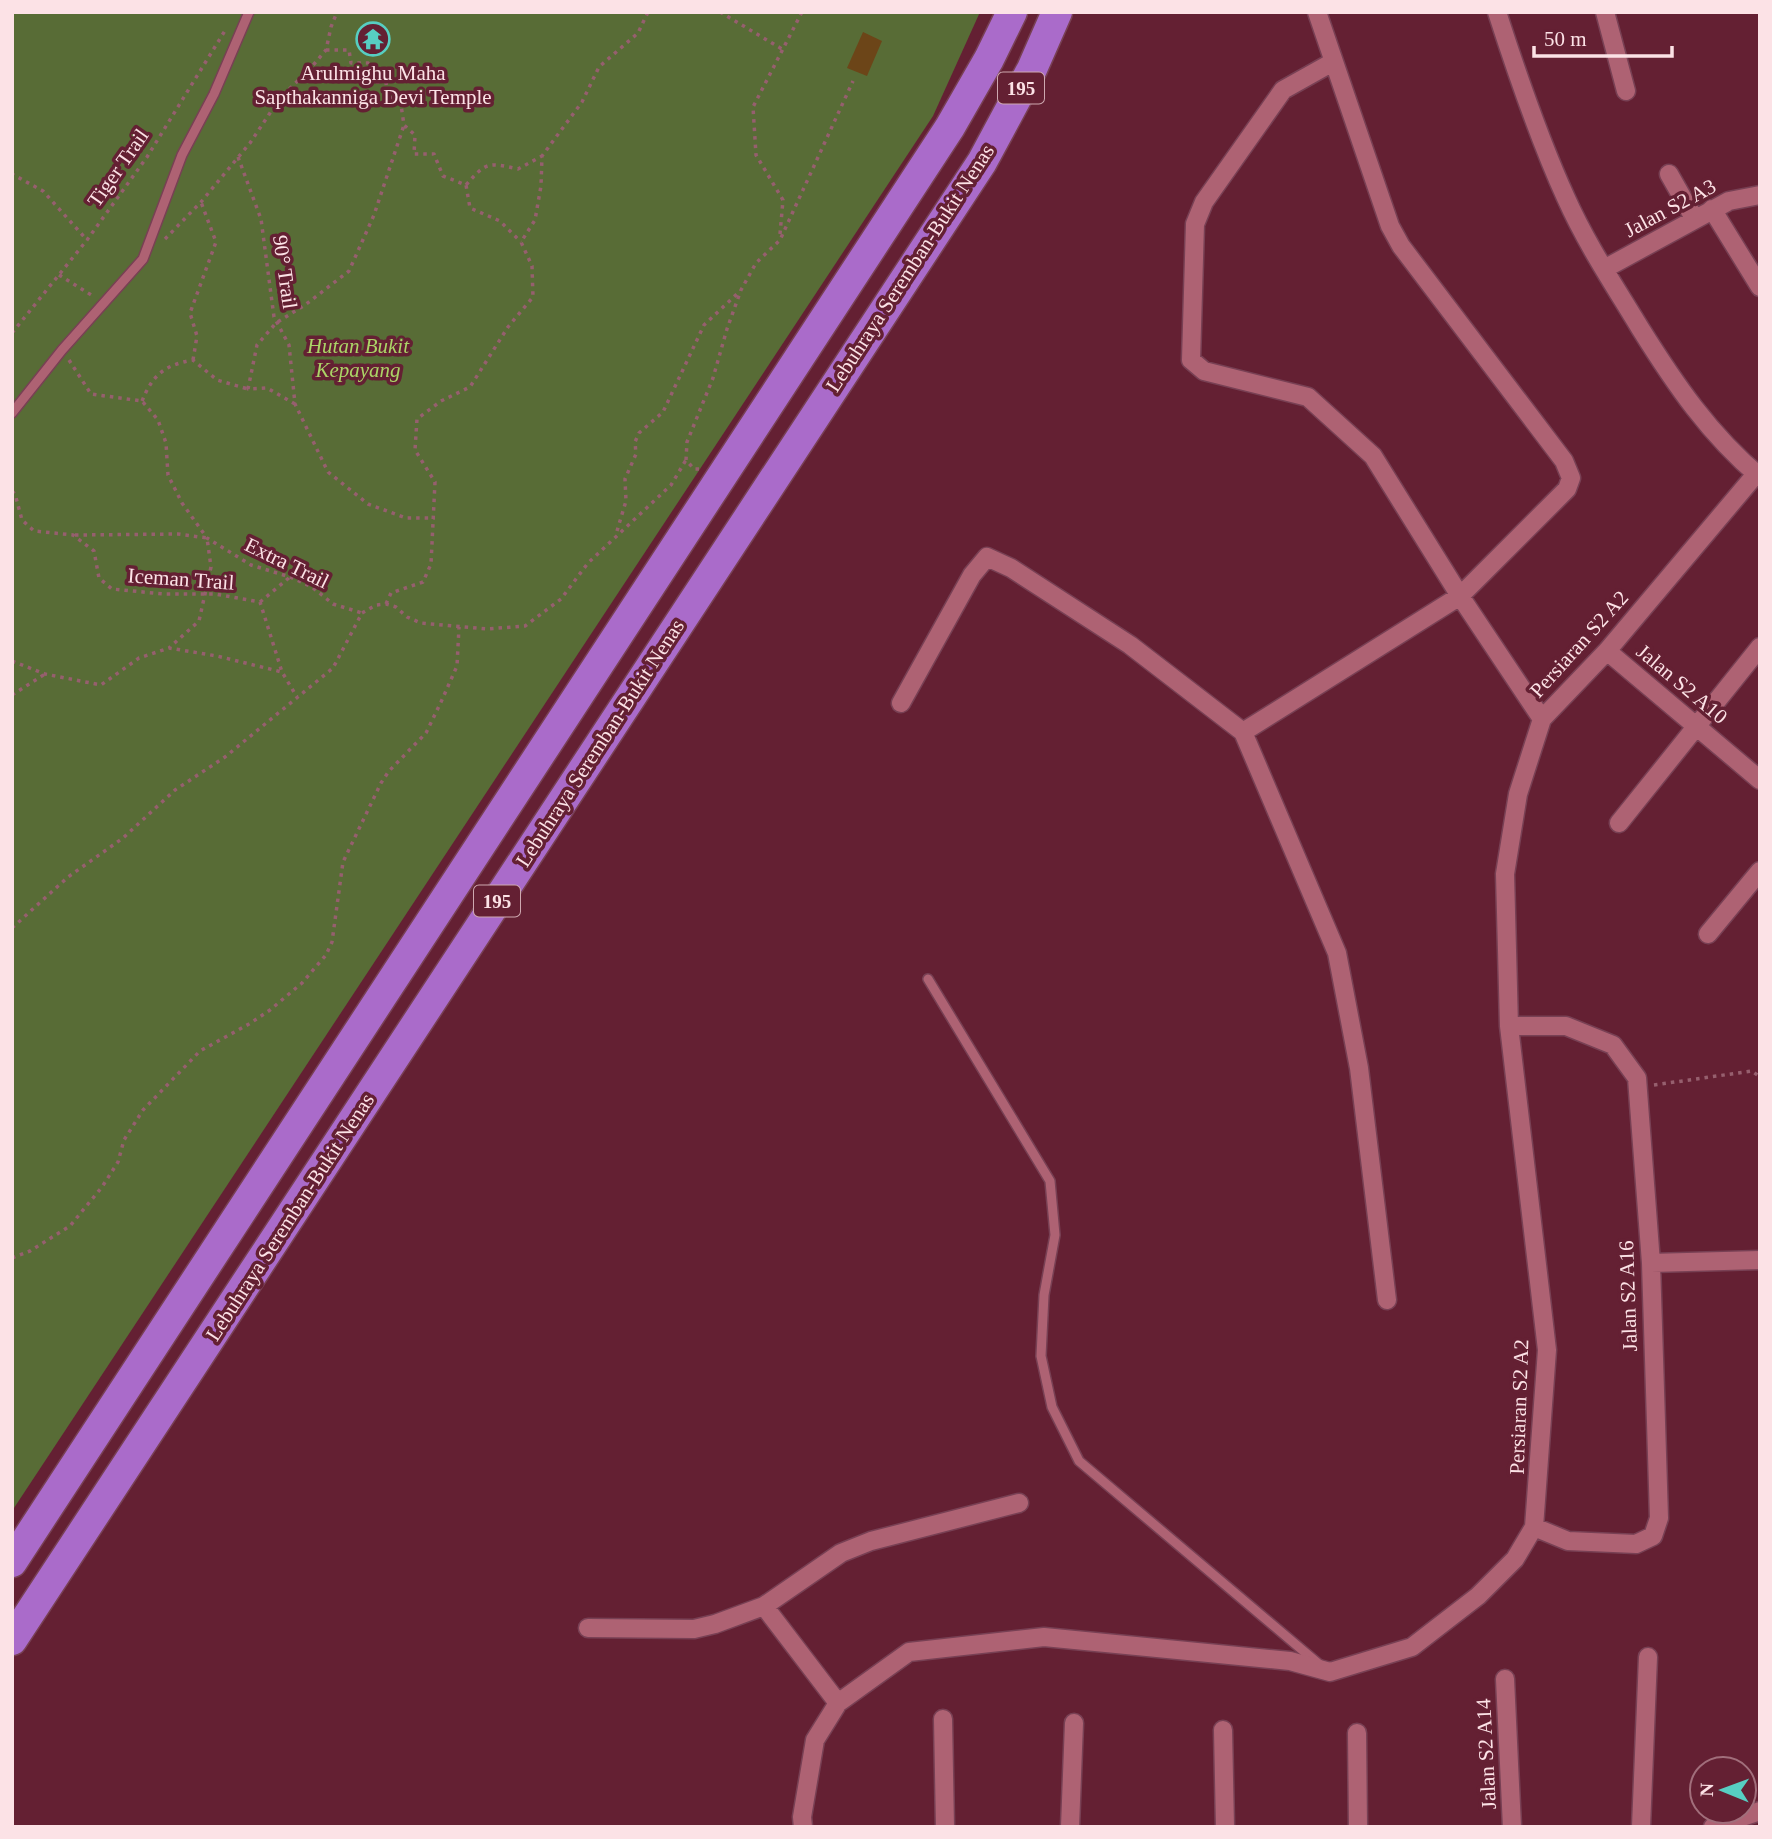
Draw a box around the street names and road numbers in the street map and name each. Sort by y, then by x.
road number: 195 [998,72,1044,104]
street label: Tiger Trail [82,124,154,212]
street label: Lebuhraya Seremban-Bukit Nenas [821,140,999,396]
street label: Jalan S2 A3 [1620,174,1720,242]
street label: 90° Trail [268,234,302,311]
street label: Extra Trail [241,532,333,594]
street label: Iceman Trail [127,563,235,595]
street label: Persiaran S2 A2 [1525,586,1633,702]
street label: Lebuhraya Seremban-Bukit Nenas [511,615,689,871]
street label: Jalan S2 A10 [1632,639,1732,729]
road number: 195 [474,886,520,917]
street label: Lebuhraya Seremban-Bukit Nenas [201,1089,379,1345]
street label: Jalan S2 A16 [1614,1240,1642,1352]
street label: Persiaran S2 A2 [1505,1339,1533,1475]
street label: Jalan S2 A14 [1471,1698,1501,1810]

